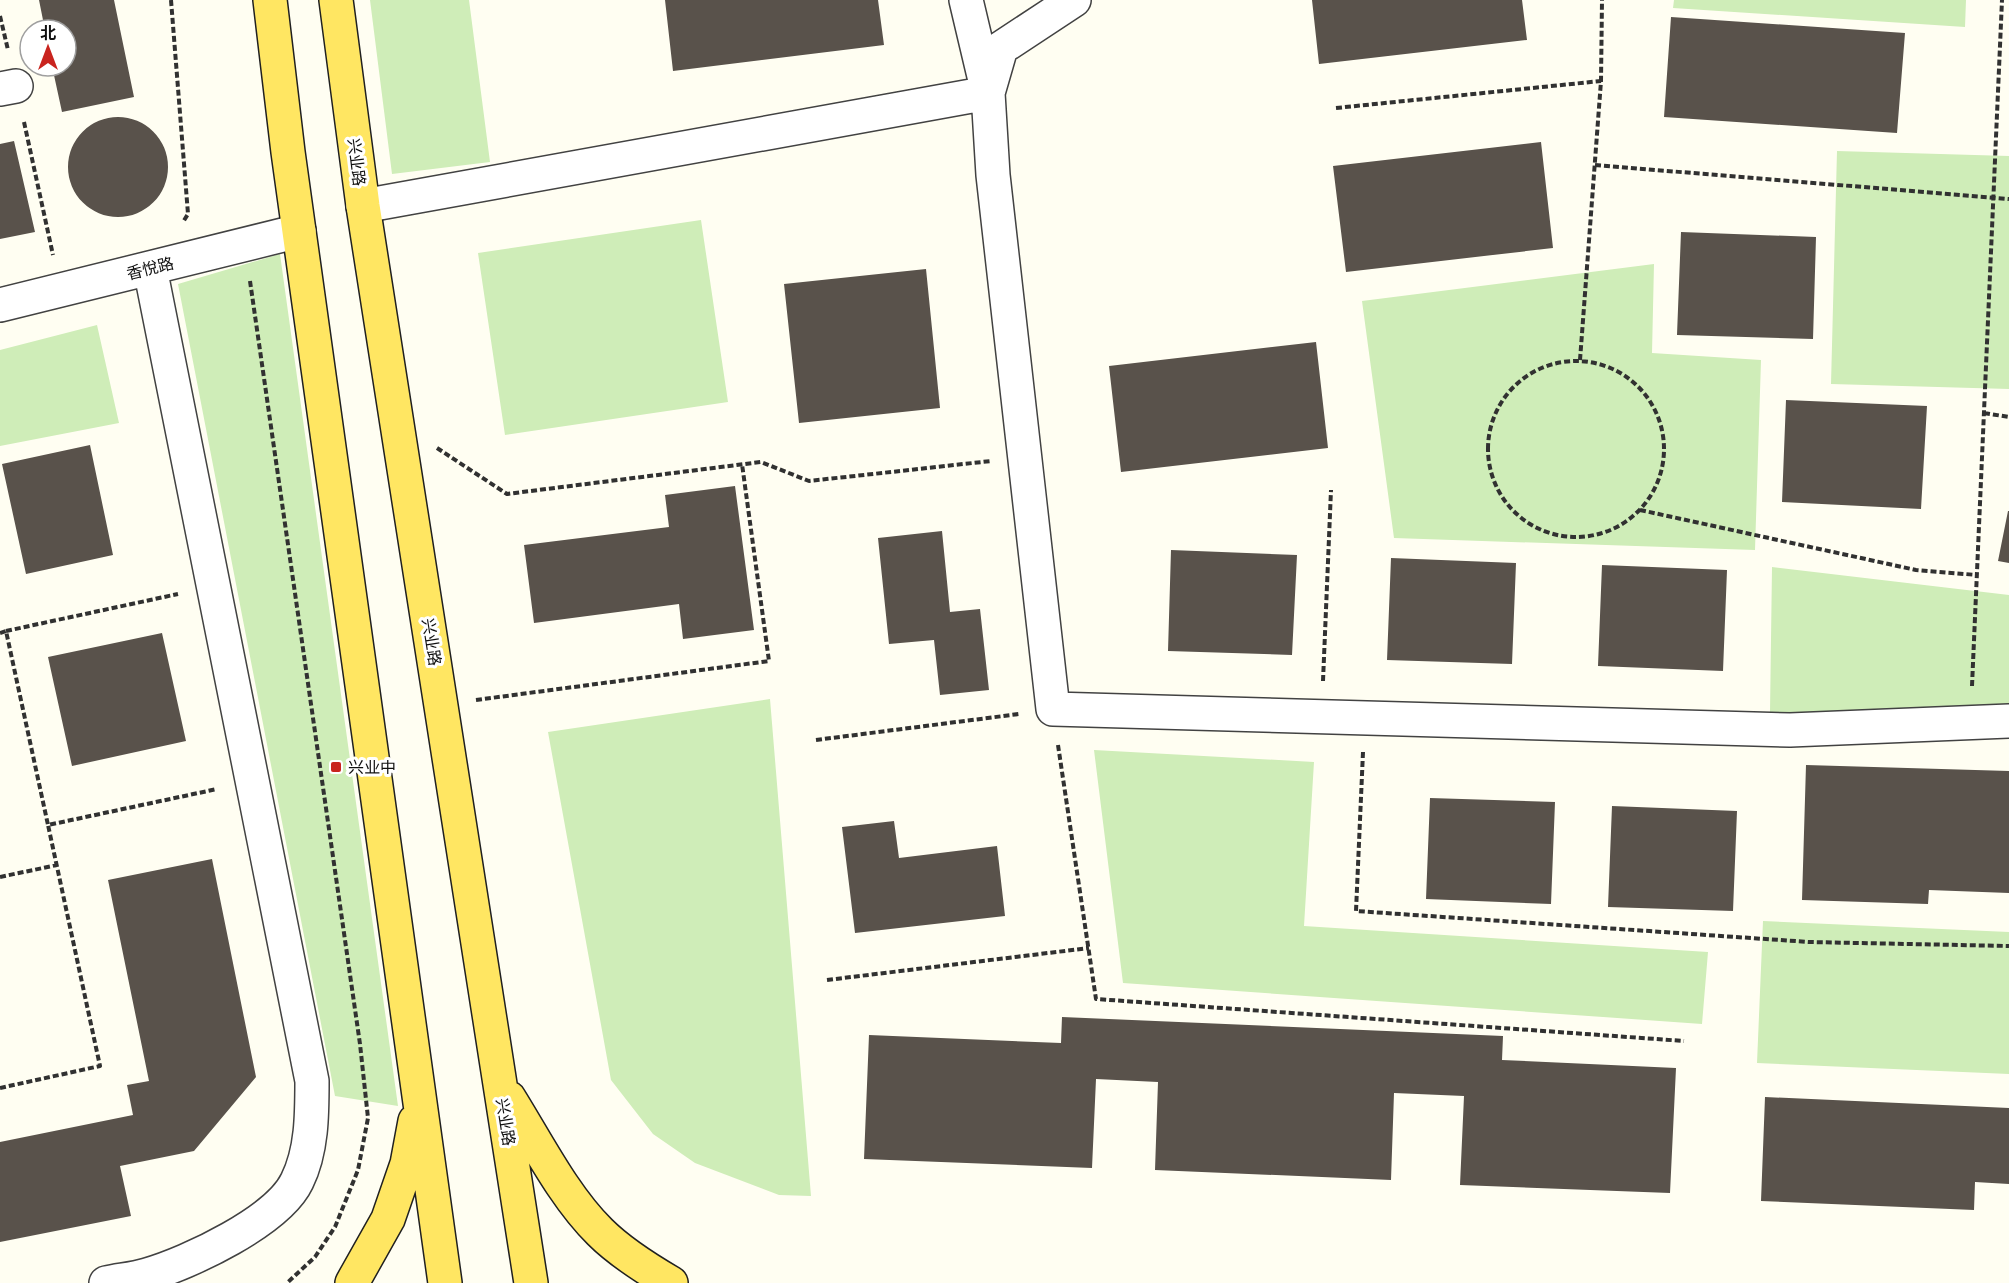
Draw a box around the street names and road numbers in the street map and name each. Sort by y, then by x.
street label: 兴业路 [343,137,371,187]
street label: 香悅路 [124,252,176,284]
street label: 兴业路 [417,617,447,667]
street label: 兴业路 [491,1097,521,1147]

